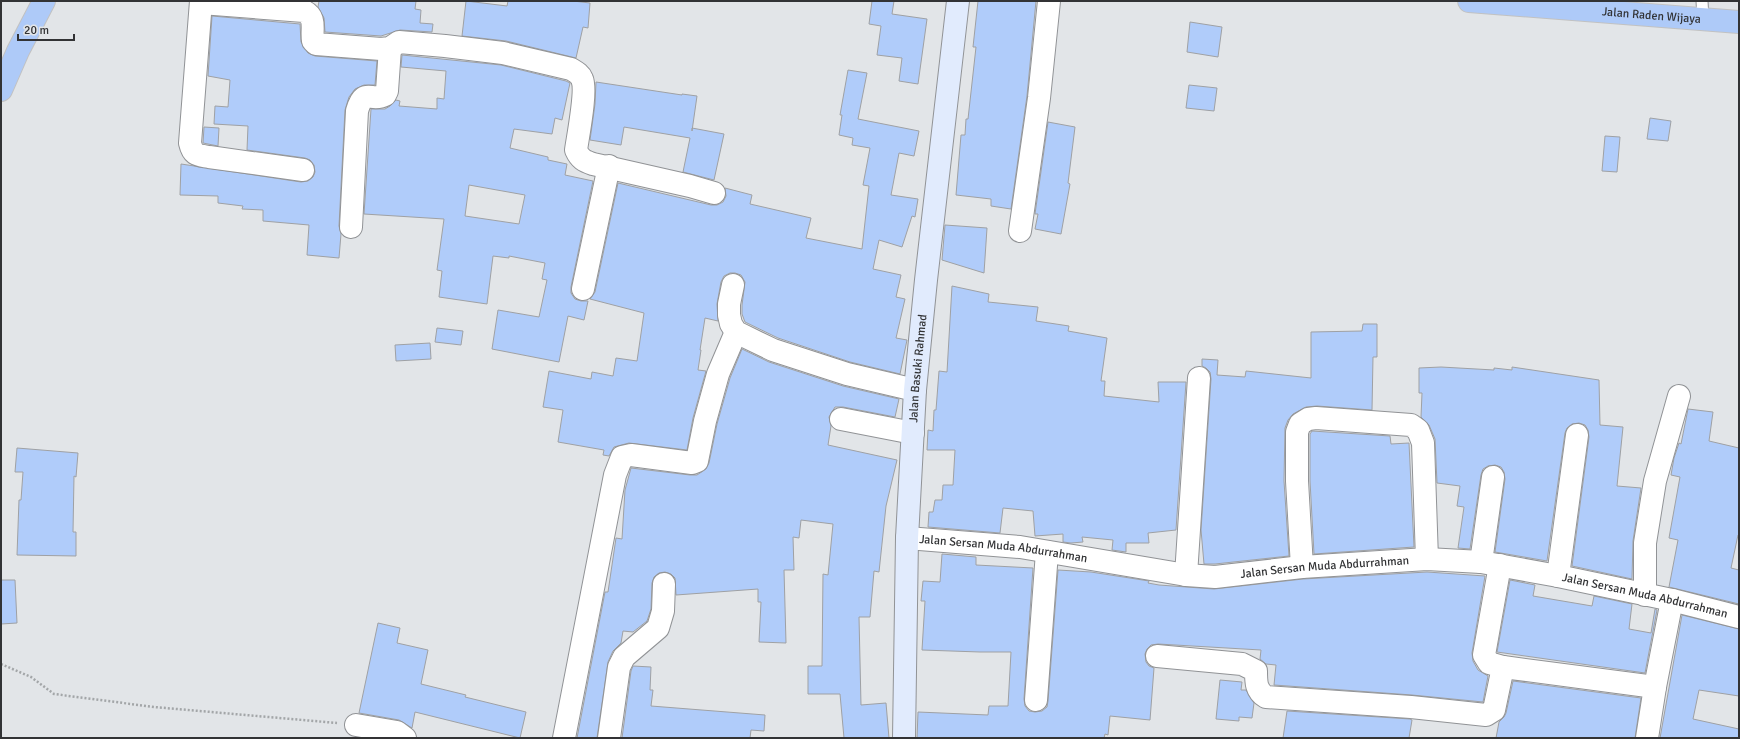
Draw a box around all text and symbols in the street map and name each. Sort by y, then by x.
street label: Jalan Raden Wijaya [1601,4,1701,27]
scale bar [18,16,74,42]
text: 20 m [24,23,49,38]
street label: Jalan Basuki Rahmad [906,314,931,423]
street label: Jalan Sersan Muda Abdurrahman [919,532,1089,566]
street label: Jalan Sersan Muda Abdurrahman [1240,553,1410,582]
street label: Jalan Sersan Muda Abdurrahman [1561,570,1729,622]

